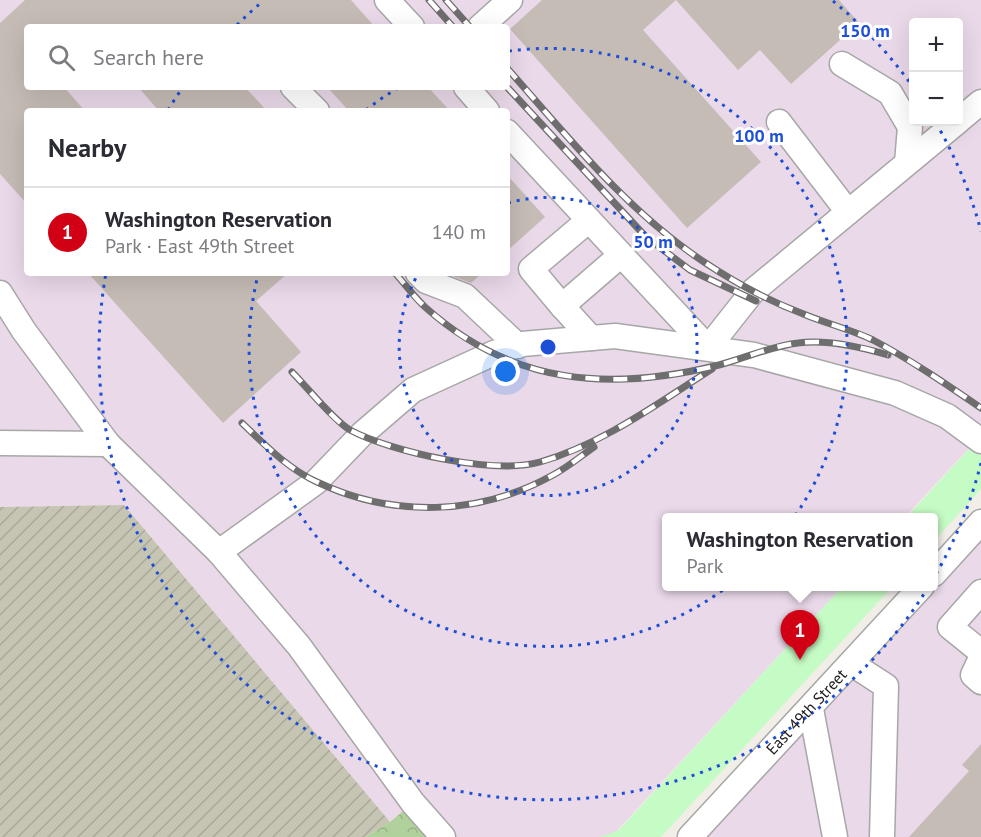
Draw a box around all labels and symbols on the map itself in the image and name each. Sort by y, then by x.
text: 150 m [840,19,890,42]
text: 100 m [734,124,784,147]
text: 50 m [633,230,673,253]
centre of rings [538,337,558,357]
your location [491,357,520,386]
pin: 1 [780,610,820,660]
street label: East 49th Street [761,664,851,759]

